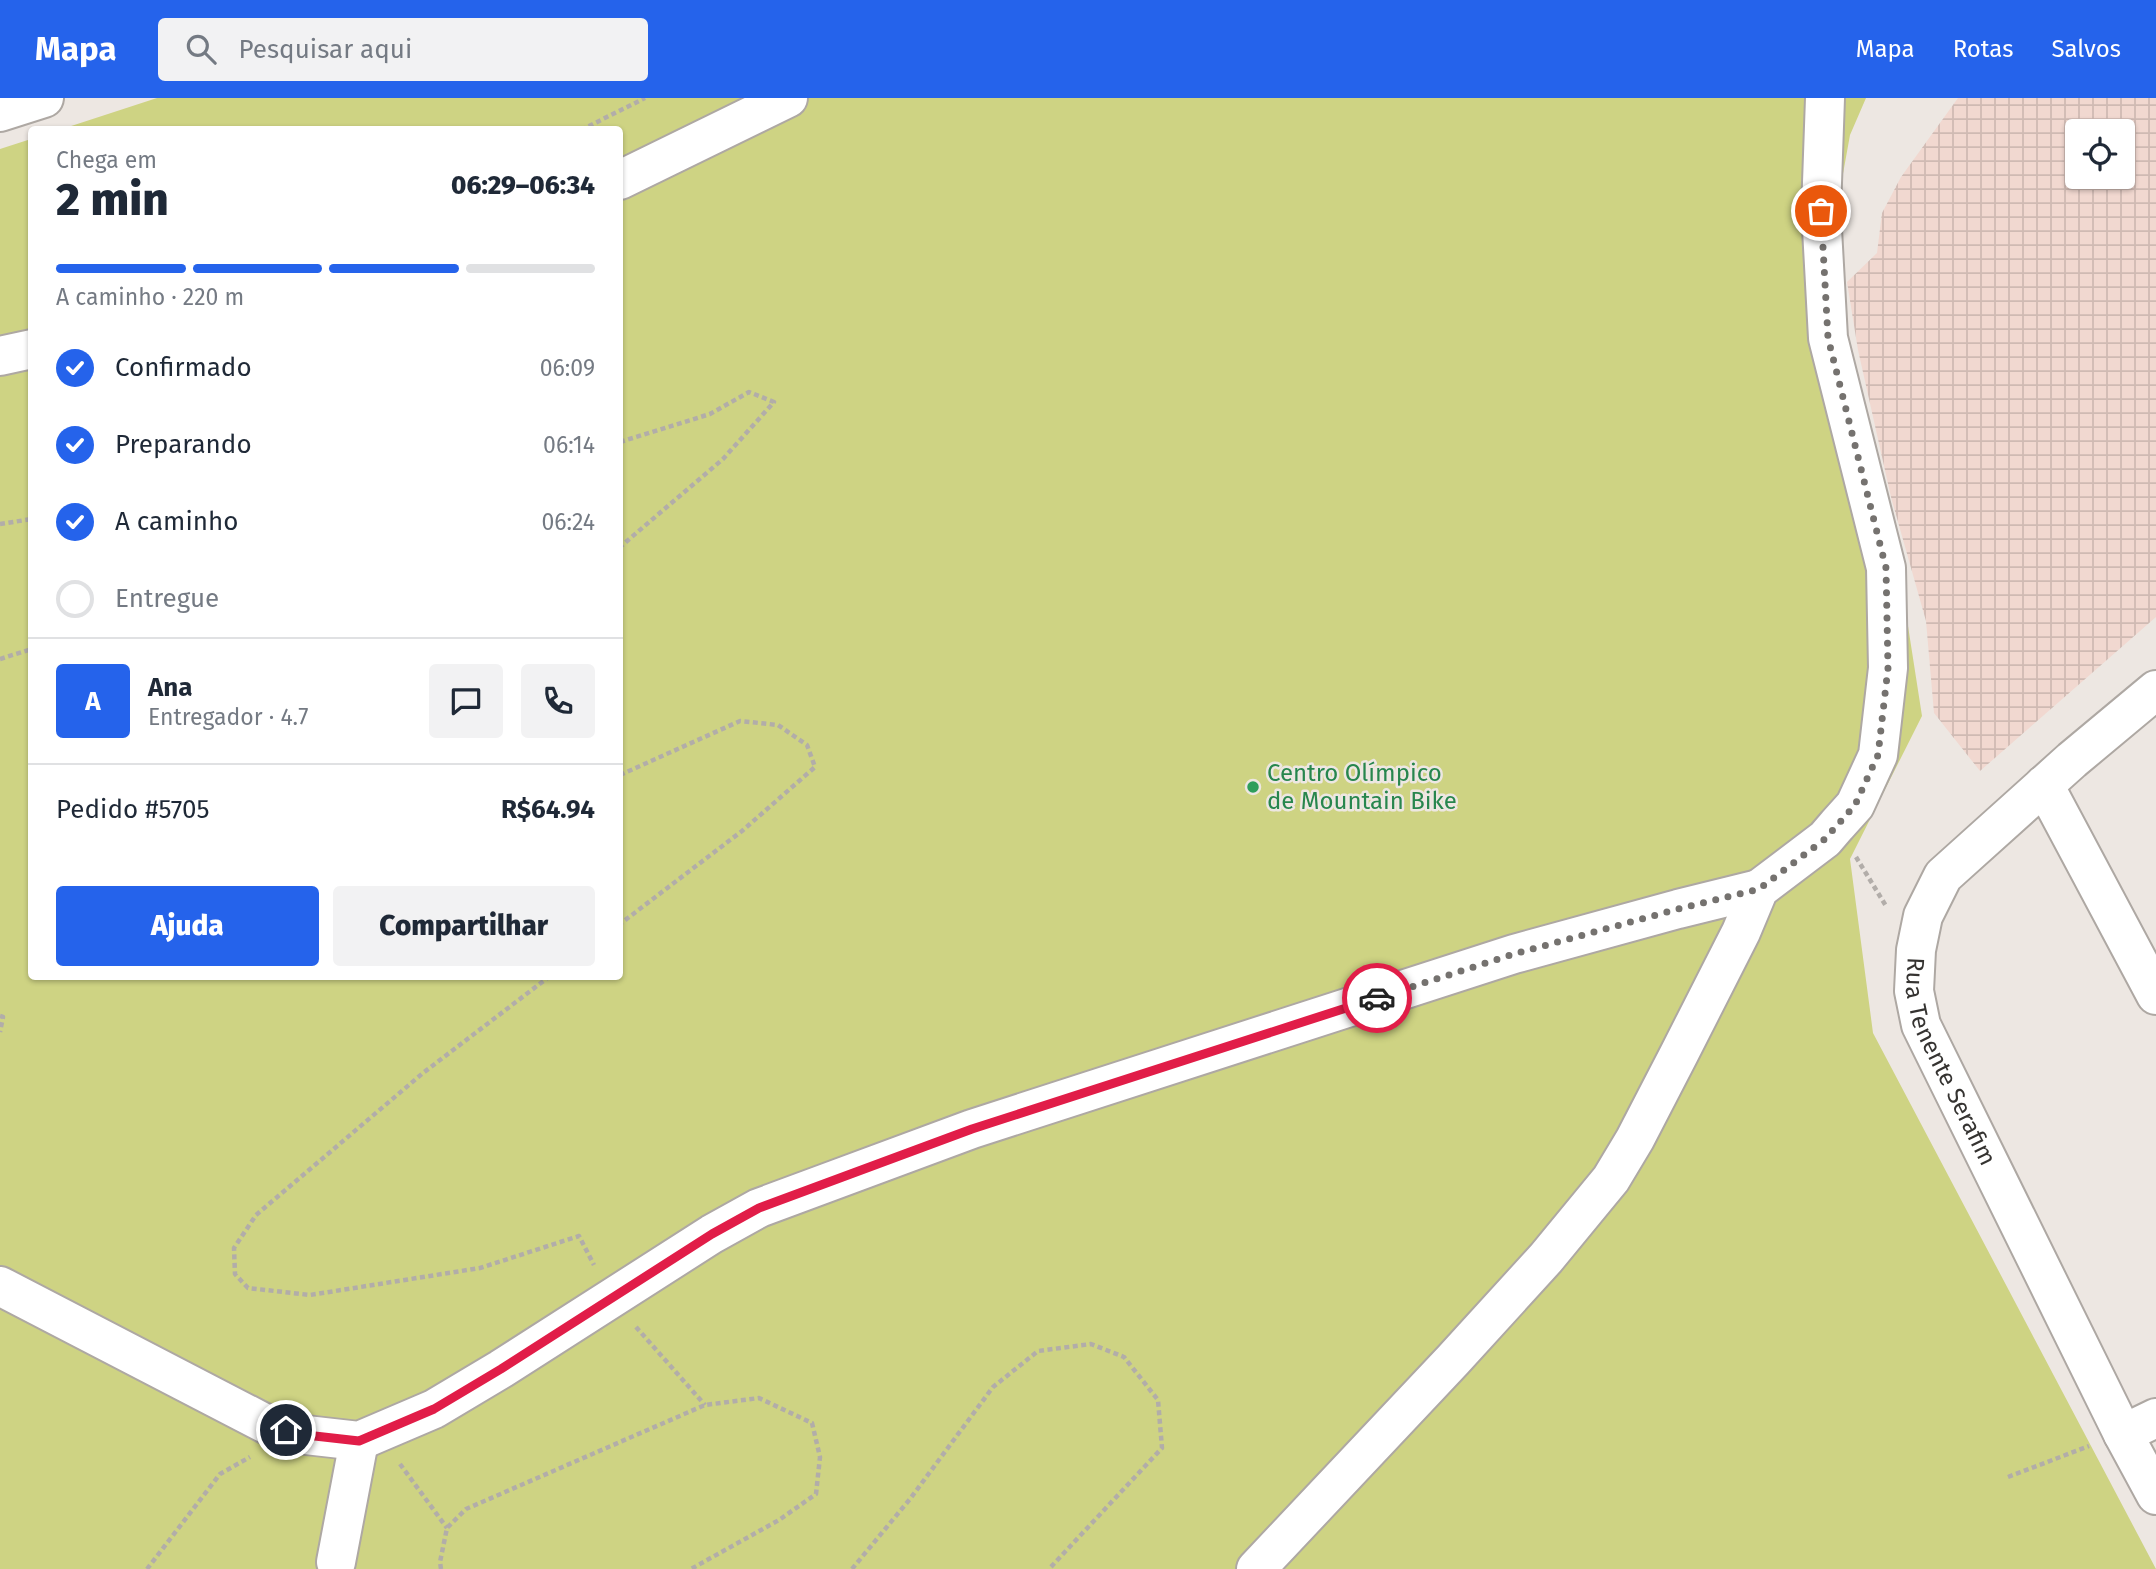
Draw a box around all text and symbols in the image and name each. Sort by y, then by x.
search box [158,18,648,81]
text: Mapa [35,29,116,69]
icon: search [182,30,220,68]
text: Pesquisar aqui [238,34,412,65]
text: Mapa [1856,35,1915,63]
text: Rotas [1953,35,2013,63]
text: Salvos [2051,35,2121,63]
map controls [2065,119,2135,189]
button: locate [2065,119,2135,189]
text: Chega em [56,146,157,174]
text: 06:29–06:34 [451,170,595,201]
text: 2 min [56,172,169,227]
pin [1791,181,1851,241]
icon: bag [1802,192,1840,230]
text: A caminho · 220 m [56,283,244,311]
icon: check [56,349,94,387]
text: Confirmado [115,352,252,383]
text: 06:09 [540,354,595,382]
icon: check [56,426,94,464]
text: Preparando [115,429,252,460]
text: 06:14 [543,431,595,459]
icon: check [56,503,94,541]
text: A caminho [115,506,238,537]
text: 06:24 [541,508,595,536]
text: Entregue [115,583,219,614]
button: chat [429,664,503,738]
button: phone [521,664,595,738]
text: Ana [148,672,193,703]
text: A [85,686,101,717]
text: Entregador · 4.7 [148,703,308,731]
place label: Centro Olímpico de Mountain Bike [1267,759,1457,815]
marker: Centro Olímpico de Mountain Bike [1245,779,1261,795]
text: Pedido #5705 [56,794,210,825]
text: R$64.94 [501,794,595,825]
button: Ajuda [56,886,319,966]
button: Compartilhar [333,886,595,966]
street label: Rua Tenente Serafim [1899,956,2002,1170]
courier [1342,963,1412,1033]
icon: car [1358,979,1396,1017]
pin [256,1400,316,1460]
icon: home [267,1411,305,1449]

